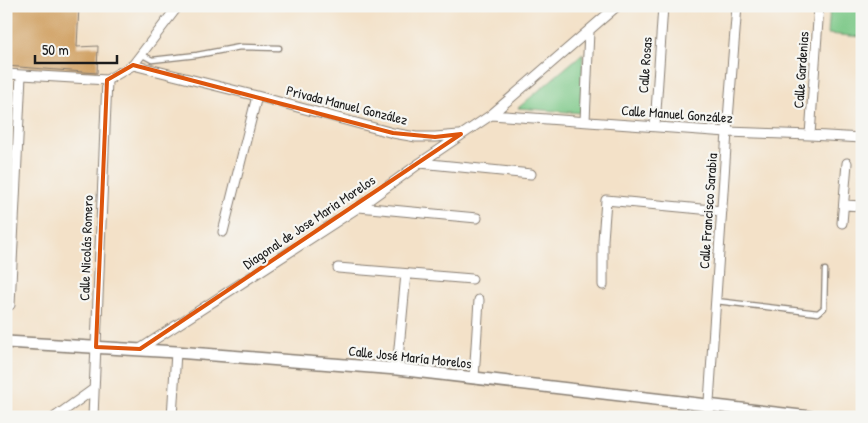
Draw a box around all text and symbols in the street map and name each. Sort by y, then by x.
street label: Calle Gardenias [788,31,813,109]
scale bar [35,32,118,64]
street label: Calle Rosas [633,36,656,94]
text: 50 m [42,39,69,60]
street label: Privada Manuel González [285,80,410,129]
street label: Calle Manuel González [621,100,733,127]
street label: Calle Francisco Sarabia [694,152,721,269]
street label: Diagonal de Jose Maria Morelos [239,170,379,274]
street label: Calle Nicolás Romero [74,195,97,301]
street label: Calle José María Morelos [348,341,473,372]

